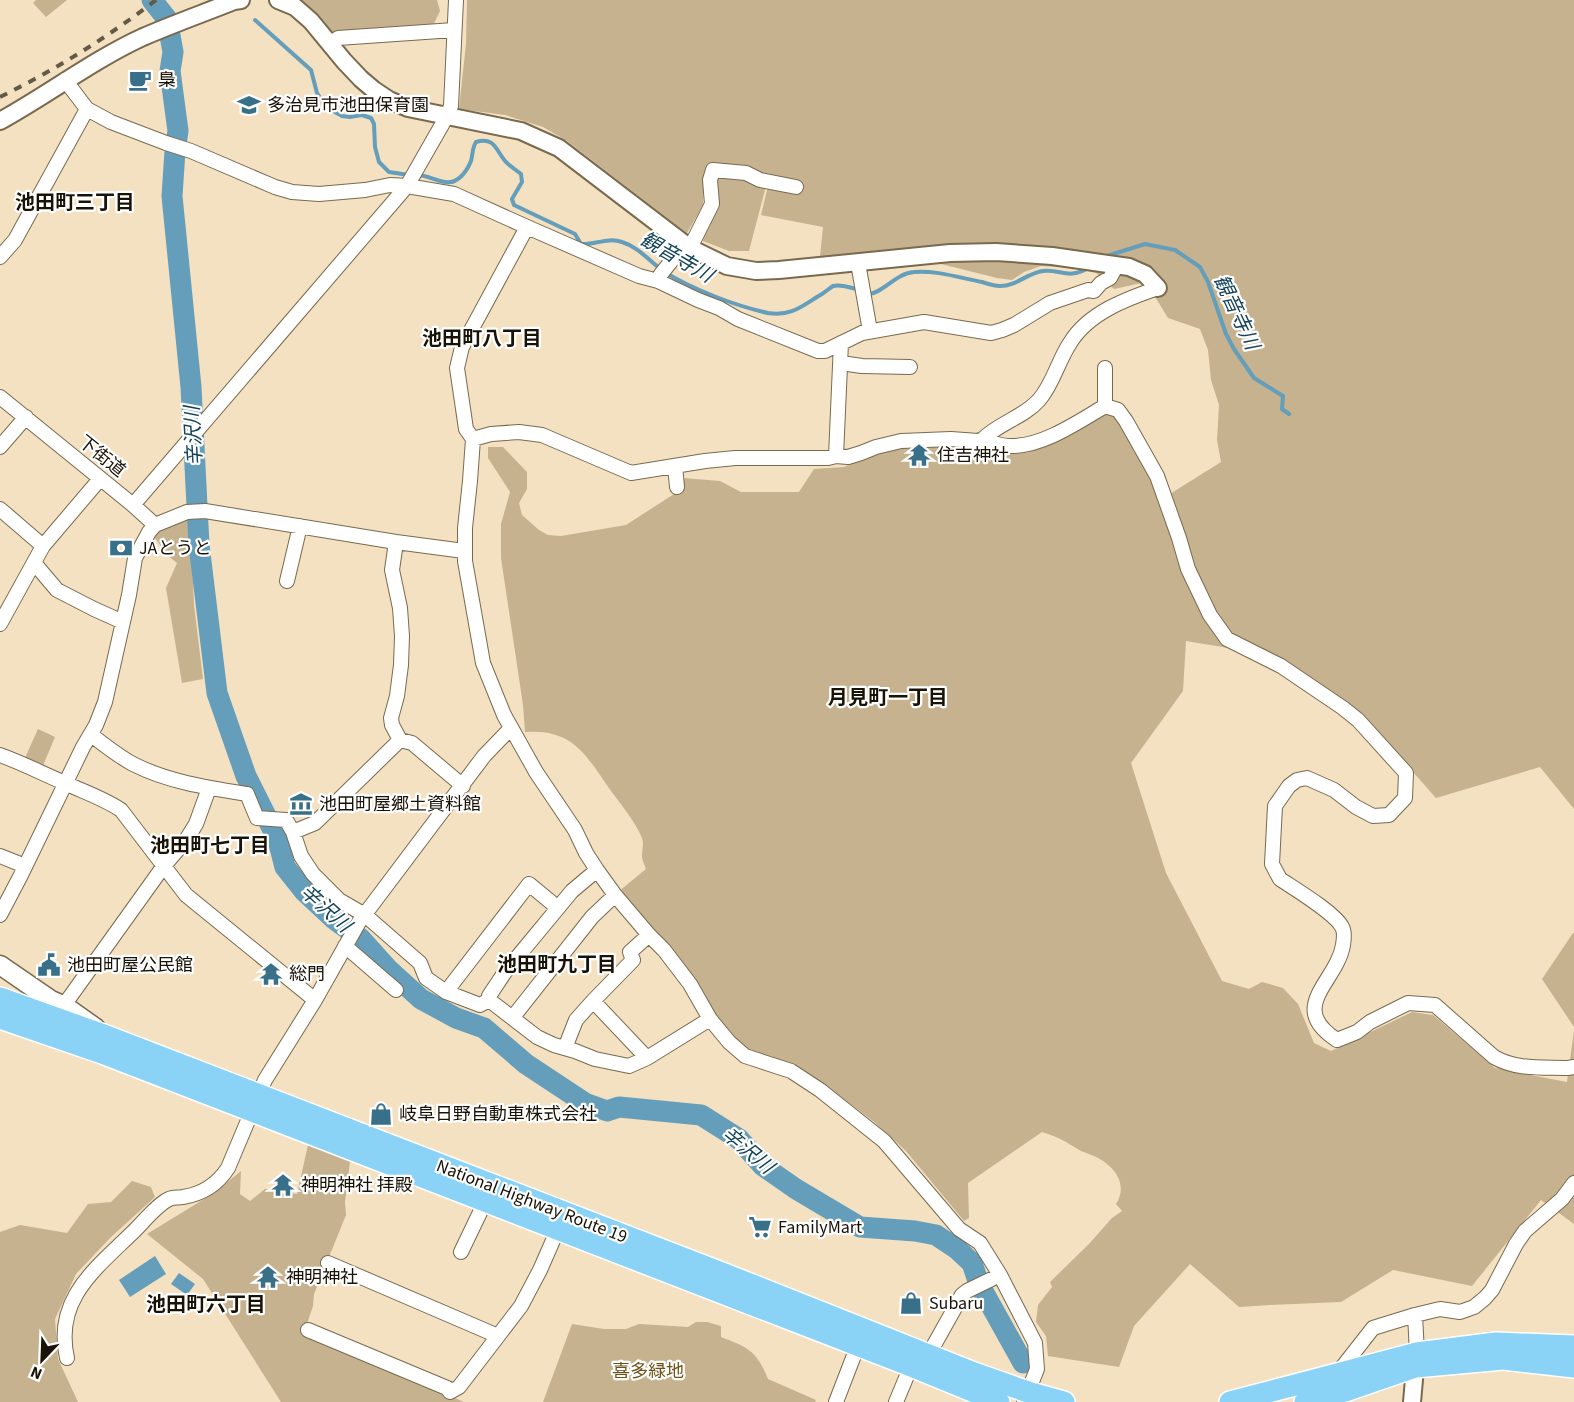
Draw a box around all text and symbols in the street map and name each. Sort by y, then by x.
cafe icon: 梟 [127,67,153,93]
place label: 梟 [158,68,176,93]
school or university icon: 多治見市池田保育園 [236,92,262,118]
place label: 多治見市池田保育園 [267,93,429,118]
district label: 池田町三丁目 [15,189,135,217]
water label: 観音寺川 [635,226,720,291]
water label: 観音寺川 [1207,270,1267,356]
district label: 池田町八丁目 [422,325,542,353]
water label: 辛沢川 [178,403,210,467]
street label: 下街道 [73,430,131,483]
temple icon: 住吉神社 [906,442,932,468]
place label: 住吉神社 [937,443,1009,468]
bank icon: JAとうと [108,535,134,561]
place label: JAとうと [139,536,211,561]
district label: 月見町一丁目 [828,684,948,712]
museum icon: 池田町屋郷土資料館 [288,791,314,817]
place label: 池田町屋郷土資料館 [319,792,481,817]
district label: 池田町七丁目 [150,832,270,860]
water label: 辛沢川 [294,878,358,941]
district label: 池田町九丁目 [497,951,617,979]
public building icon: 池田町屋公民館 [36,952,62,978]
place label: 池田町屋公民館 [67,953,193,978]
temple icon: 総門 [258,961,284,987]
place label: 総門 [289,962,325,987]
shop icon: 岐阜日野自動車株式会社 [368,1101,394,1127]
place label: 岐阜日野自動車株式会社 [399,1102,597,1127]
water label: 辛沢川 [715,1121,781,1182]
street label: National Highway Route 19 [433,1153,631,1249]
temple icon: 神明神社 拝殿 [270,1172,296,1198]
place label: 神明神社 拝殿 [301,1173,413,1198]
supermarket icon: FamilyMart [747,1214,773,1240]
place label: FamilyMart [778,1215,862,1240]
temple icon: 神明神社 [255,1264,281,1290]
place label: 神明神社 [286,1265,358,1290]
shop icon: Subaru [898,1290,924,1316]
district label: 池田町六丁目 [146,1291,266,1319]
place label: Subaru [929,1291,983,1316]
north arrow [12,1330,72,1390]
park label: 喜多緑地 [612,1359,684,1384]
text: N [27,1361,46,1385]

